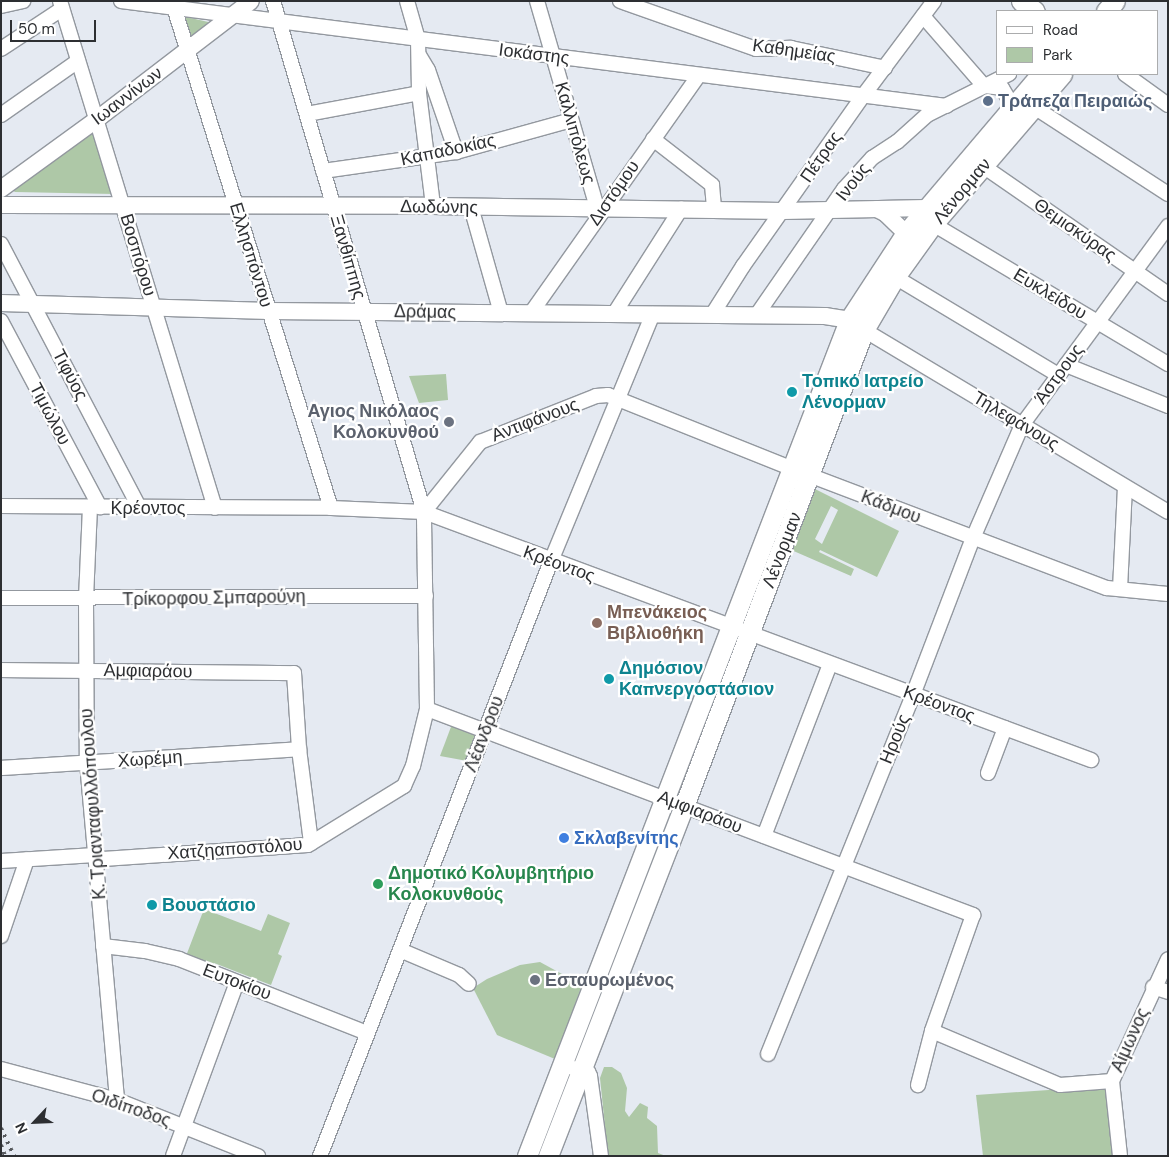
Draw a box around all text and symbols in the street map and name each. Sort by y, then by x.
scale bar [12,10,99,42]
legend [996,10,1159,75]
text: 50 m [18,19,55,39]
text: Road [1043,20,1078,40]
street label: Καθημείας [751,34,837,68]
street label: Ιοκάστης [497,39,571,69]
text: Park [1043,45,1073,65]
street label: Ιωαννίνων [87,62,167,130]
street label: Καλλιπόλεως [550,79,600,187]
place label: Τράπεζα Πειραιώς [998,90,1152,112]
marker: Τράπεζα Πειραιώς [982,95,994,107]
street label: Πέτρας [796,127,846,187]
street label: Καπαδοκίας [399,129,497,171]
street label: Λένορμαν [928,154,996,228]
street label: Διστόμου [584,156,644,230]
street label: Ινούς [831,159,875,205]
street label: Θεμισκύρας [1030,194,1120,266]
street label: Δωδώνης [400,196,478,218]
street label: Ελλησπόντου [225,200,277,310]
street label: Βοσπόρου [115,211,161,299]
street label: Ξανθίππης [326,212,370,302]
street label: Ευκλείδου [1009,264,1091,324]
street label: Δράμας [394,301,456,323]
street label: Άστρους [1030,340,1088,408]
street label: Τιφύος [48,346,92,404]
place label: Τοπικό Ιατρείο Λένορμαν [802,371,924,414]
street label: Τιμώλου [25,379,75,449]
marker: Τοπικό Ιατρείο Λένορμαν [786,386,798,398]
street label: Τηλεφάνους [969,387,1063,455]
street label: Αντιφάνους [488,394,582,446]
place label: Αγιος Νικόλαος Κολοκυνθού [307,401,439,444]
marker: Αγιος Νικόλαος Κολοκυνθού [443,416,455,428]
street label: Κάδμου [858,486,924,528]
street label: Κρέοντος [111,497,185,519]
street label: Λένορμαν [758,509,806,591]
street label: Κρέοντος [520,541,598,587]
street label: Τρίκορφου Σμπαρούνη [122,586,306,610]
place label: Μπενάκειος Βιβλιοθήκη [607,602,707,644]
marker: Μπενάκειος Βιβλιοθήκη [591,617,603,629]
place label: Δημόσιον Καπνεργοστάσιον [619,658,774,701]
street label: Αμφιαράου [103,659,193,683]
marker: Δημόσιον Καπνεργοστάσιον [603,673,615,685]
street label: Κρέοντος [900,681,978,727]
street label: Λέανδρου [460,693,508,775]
street label: Κ. Τριανταφυλλόπουλου [76,708,110,900]
street label: Ηρούς [875,711,915,767]
street label: Χωρέμη [117,746,183,772]
street label: Αμφιαράου [655,786,745,838]
place label: Σκλαβενίτης [574,827,679,849]
marker: Σκλαβενίτης [558,832,570,844]
street label: Χατζηαποστόλου [167,834,303,864]
place label: Δημοτικό Κολυμβητήριο Κολοκυνθούς [388,863,594,906]
marker: Δημοτικό Κολυμβητήριο Κολοκυνθούς [372,878,384,890]
place label: Βουστάσιο [162,894,256,916]
marker: Βουστάσιο [146,899,158,911]
street label: Ευτοκίου [200,959,274,1005]
place label: Εσταυρωμένος [545,969,674,991]
marker: Εσταυρωμένος [529,974,541,986]
street label: Αίμωνος [1106,1004,1154,1076]
street label: Οιδίποδος [89,1084,173,1132]
north arrow [10,1097,60,1147]
text: N [11,1120,32,1137]

